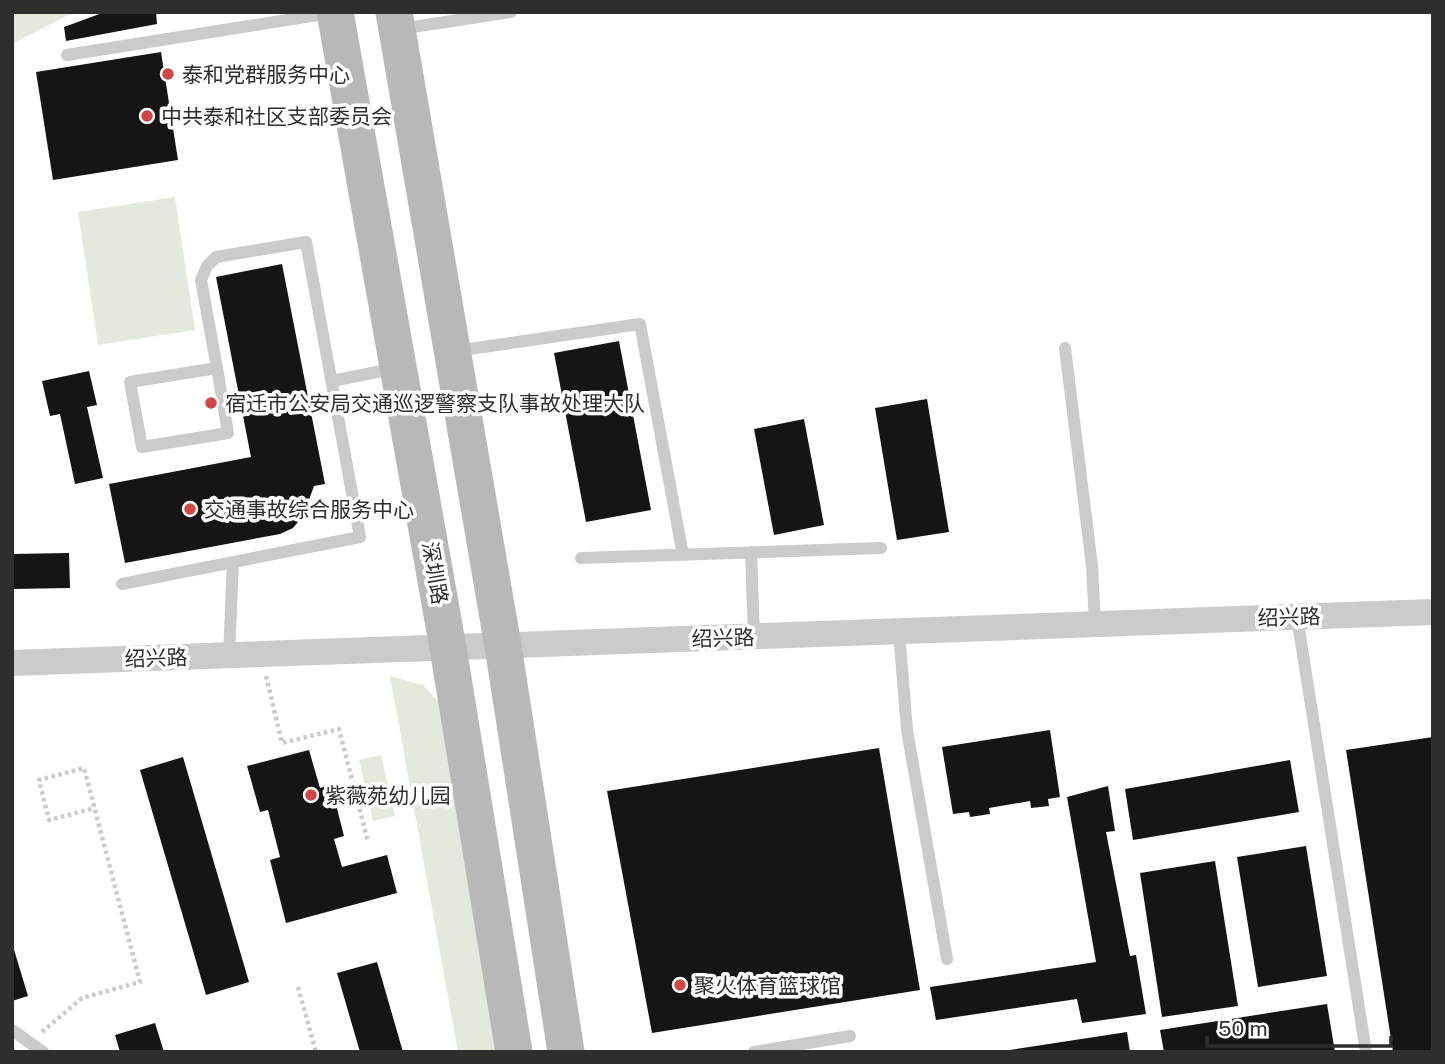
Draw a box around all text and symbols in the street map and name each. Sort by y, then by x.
place label: 泰和党群服务中心 [182,62,350,87]
marker: 泰和党群服务中心 [160,66,176,82]
place label: 中共泰和社区支部委员会 [161,104,392,129]
marker: 中共泰和社区支部委员会 [139,108,155,124]
place label: 宿迁市公安局交通巡逻警察支队事故处理大队 [225,391,645,416]
marker: 宿迁市公安局交通巡逻警察支队事故处理大队 [203,395,219,411]
place label: 交通事故综合服务中心 [204,497,414,522]
marker: 交通事故综合服务中心 [182,501,198,517]
street label: 深圳路 [417,540,453,606]
street label: 绍兴路 [1257,603,1321,631]
street label: 绍兴路 [691,624,755,652]
street label: 绍兴路 [124,644,188,672]
place label: 紫薇苑幼儿园 [325,783,451,808]
marker: 紫薇苑幼儿园 [303,787,319,803]
place label: 聚火体育篮球馆 [694,973,841,998]
marker: 聚火体育篮球馆 [672,977,688,993]
scale bar [1207,1004,1391,1048]
text: 50 m [1218,1016,1268,1041]

